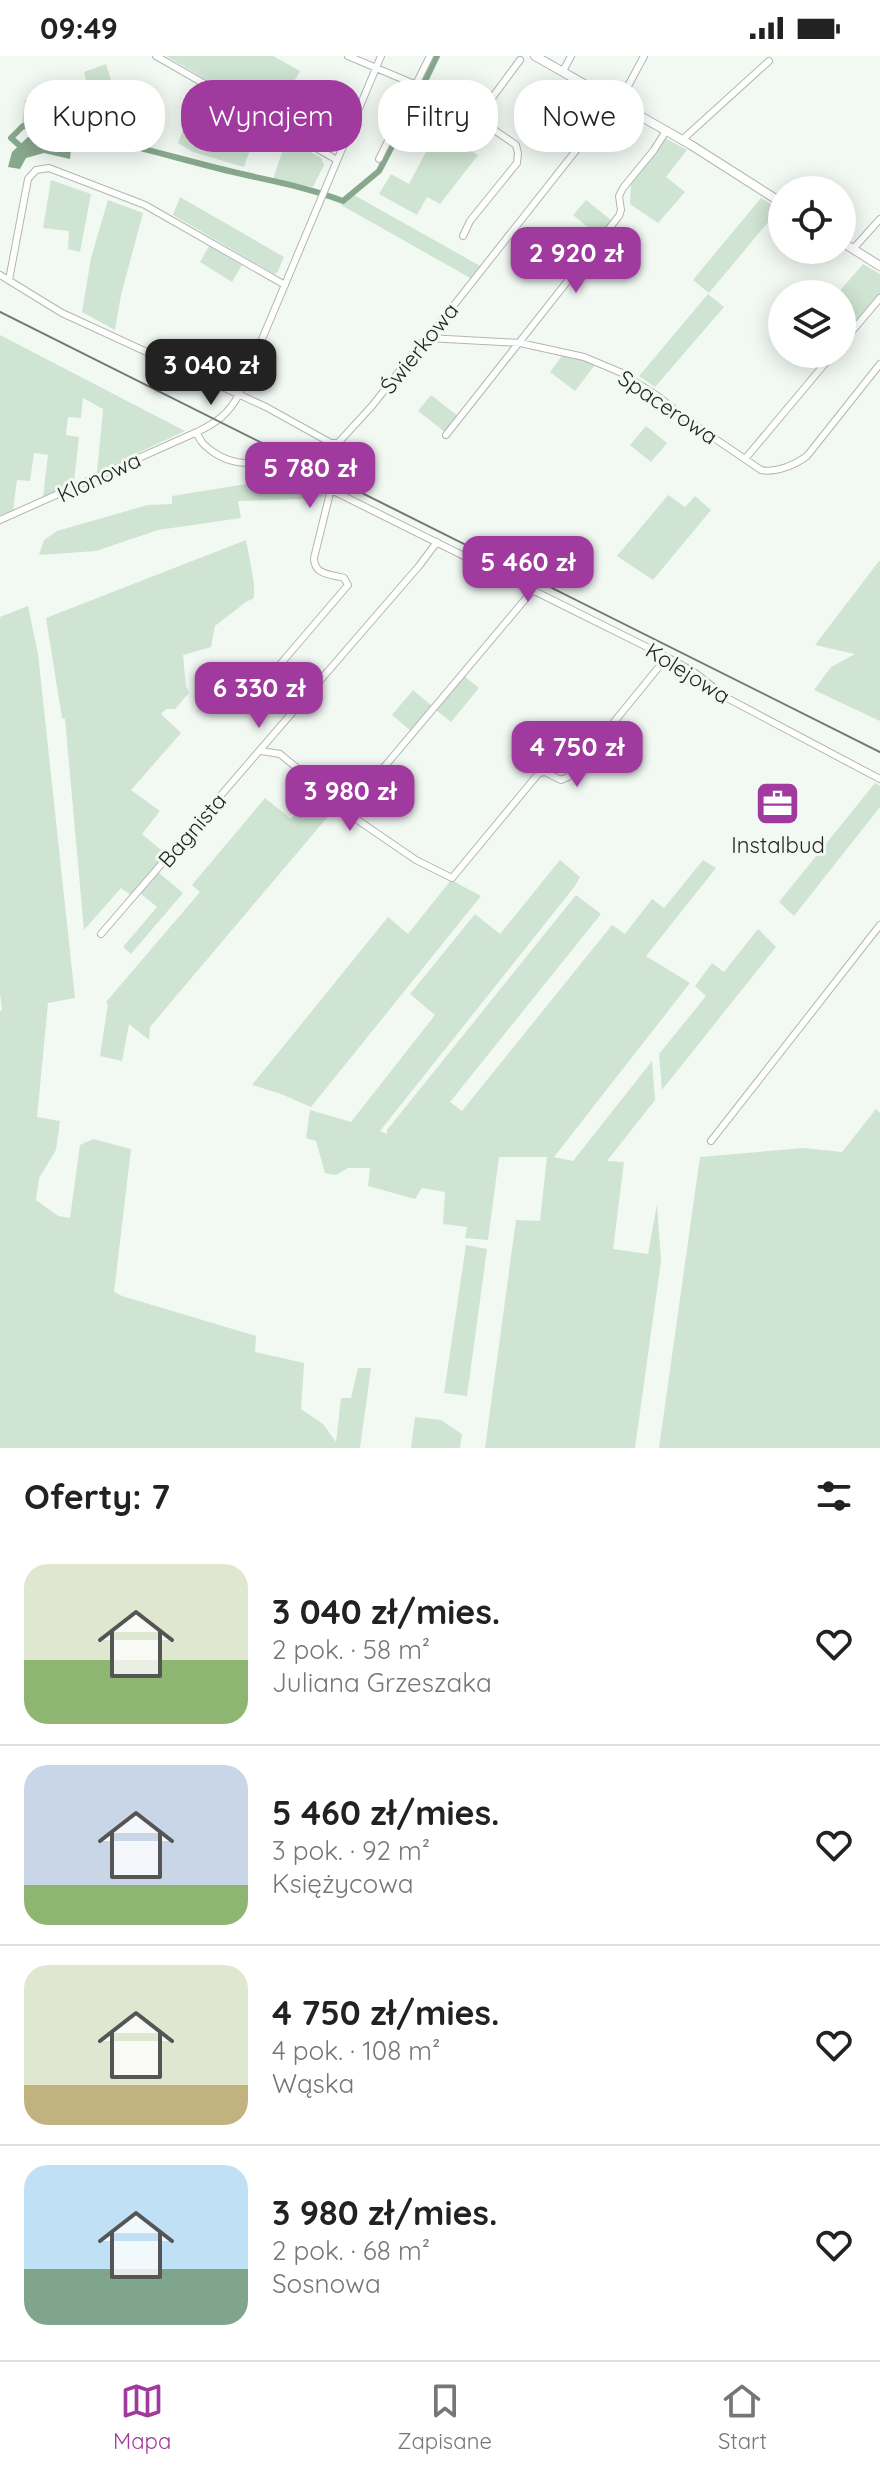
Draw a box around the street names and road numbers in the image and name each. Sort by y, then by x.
street label: Świerkowa [374,297,464,399]
street label: Spacerowa [613,363,723,451]
street label: Klonowa [53,446,145,508]
street label: Kolejowa [641,636,735,710]
street label: Bagnista [152,787,232,873]

